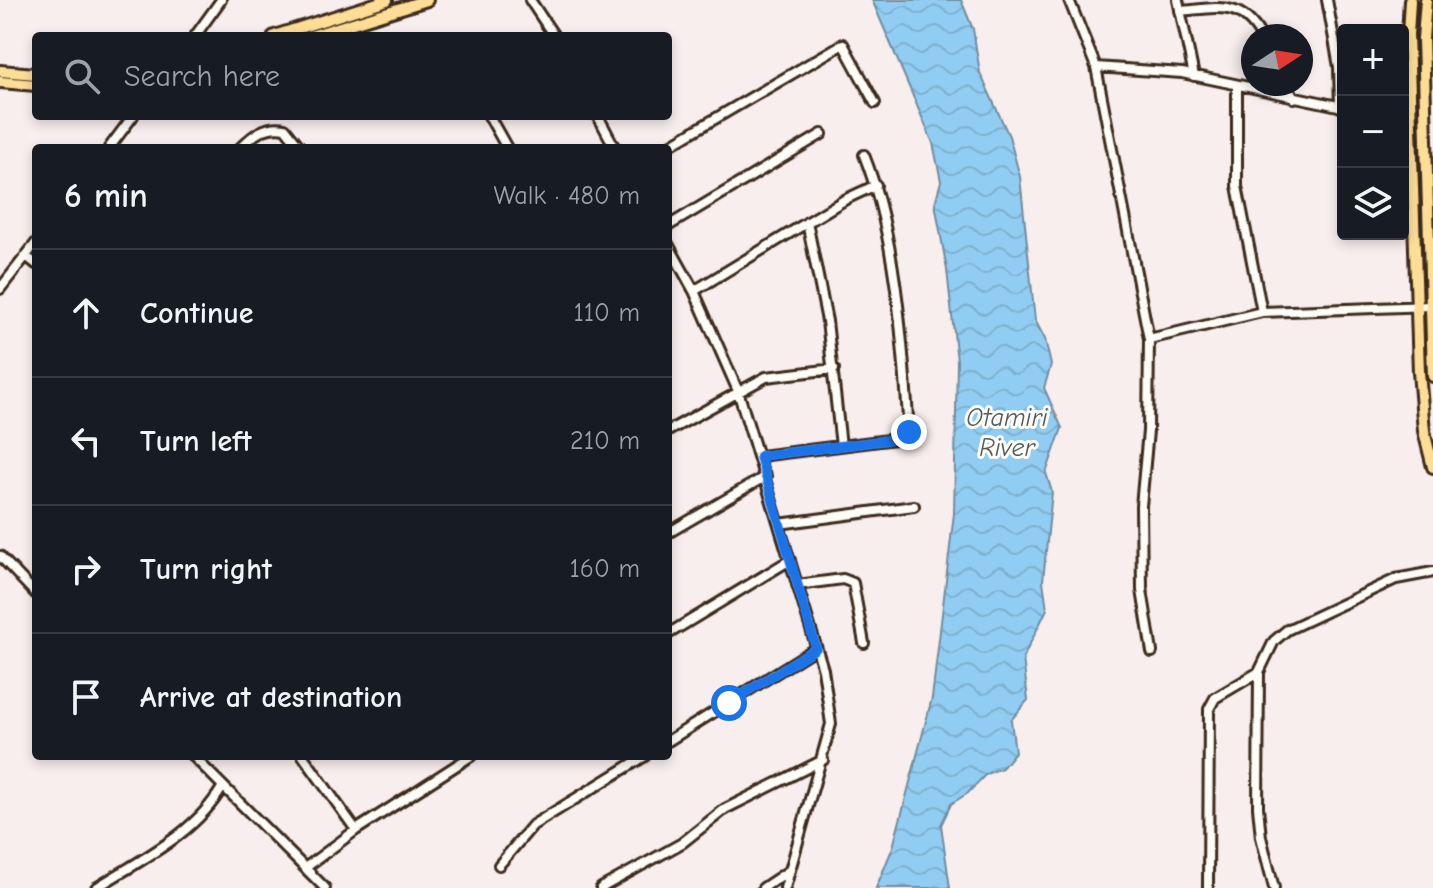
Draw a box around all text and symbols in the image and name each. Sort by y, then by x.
north arrow [1241,24,1313,96]
map controls [1337,24,1409,240]
button: + [1337,24,1409,96]
search box [32,32,672,120]
icon: search [60,54,104,98]
text: Search here [124,59,280,94]
button: − [1337,96,1409,168]
button: layers [1337,168,1409,240]
text: 6 min [64,176,148,216]
text: Walk · 480 m [494,181,640,211]
icon: ahead [64,291,108,335]
text: Continue [140,296,254,331]
text: 110 m [573,298,640,328]
water label: Otamiri River [966,403,1049,463]
route end [891,414,927,450]
icon: left [64,419,108,463]
text: Turn left [140,424,252,459]
text: 210 m [570,426,640,456]
icon: right [64,547,108,591]
text: Turn right [140,552,272,587]
text: 160 m [570,554,640,584]
icon: arrive [64,675,108,719]
text: Arrive at destination [140,680,402,715]
route start [711,685,747,721]

